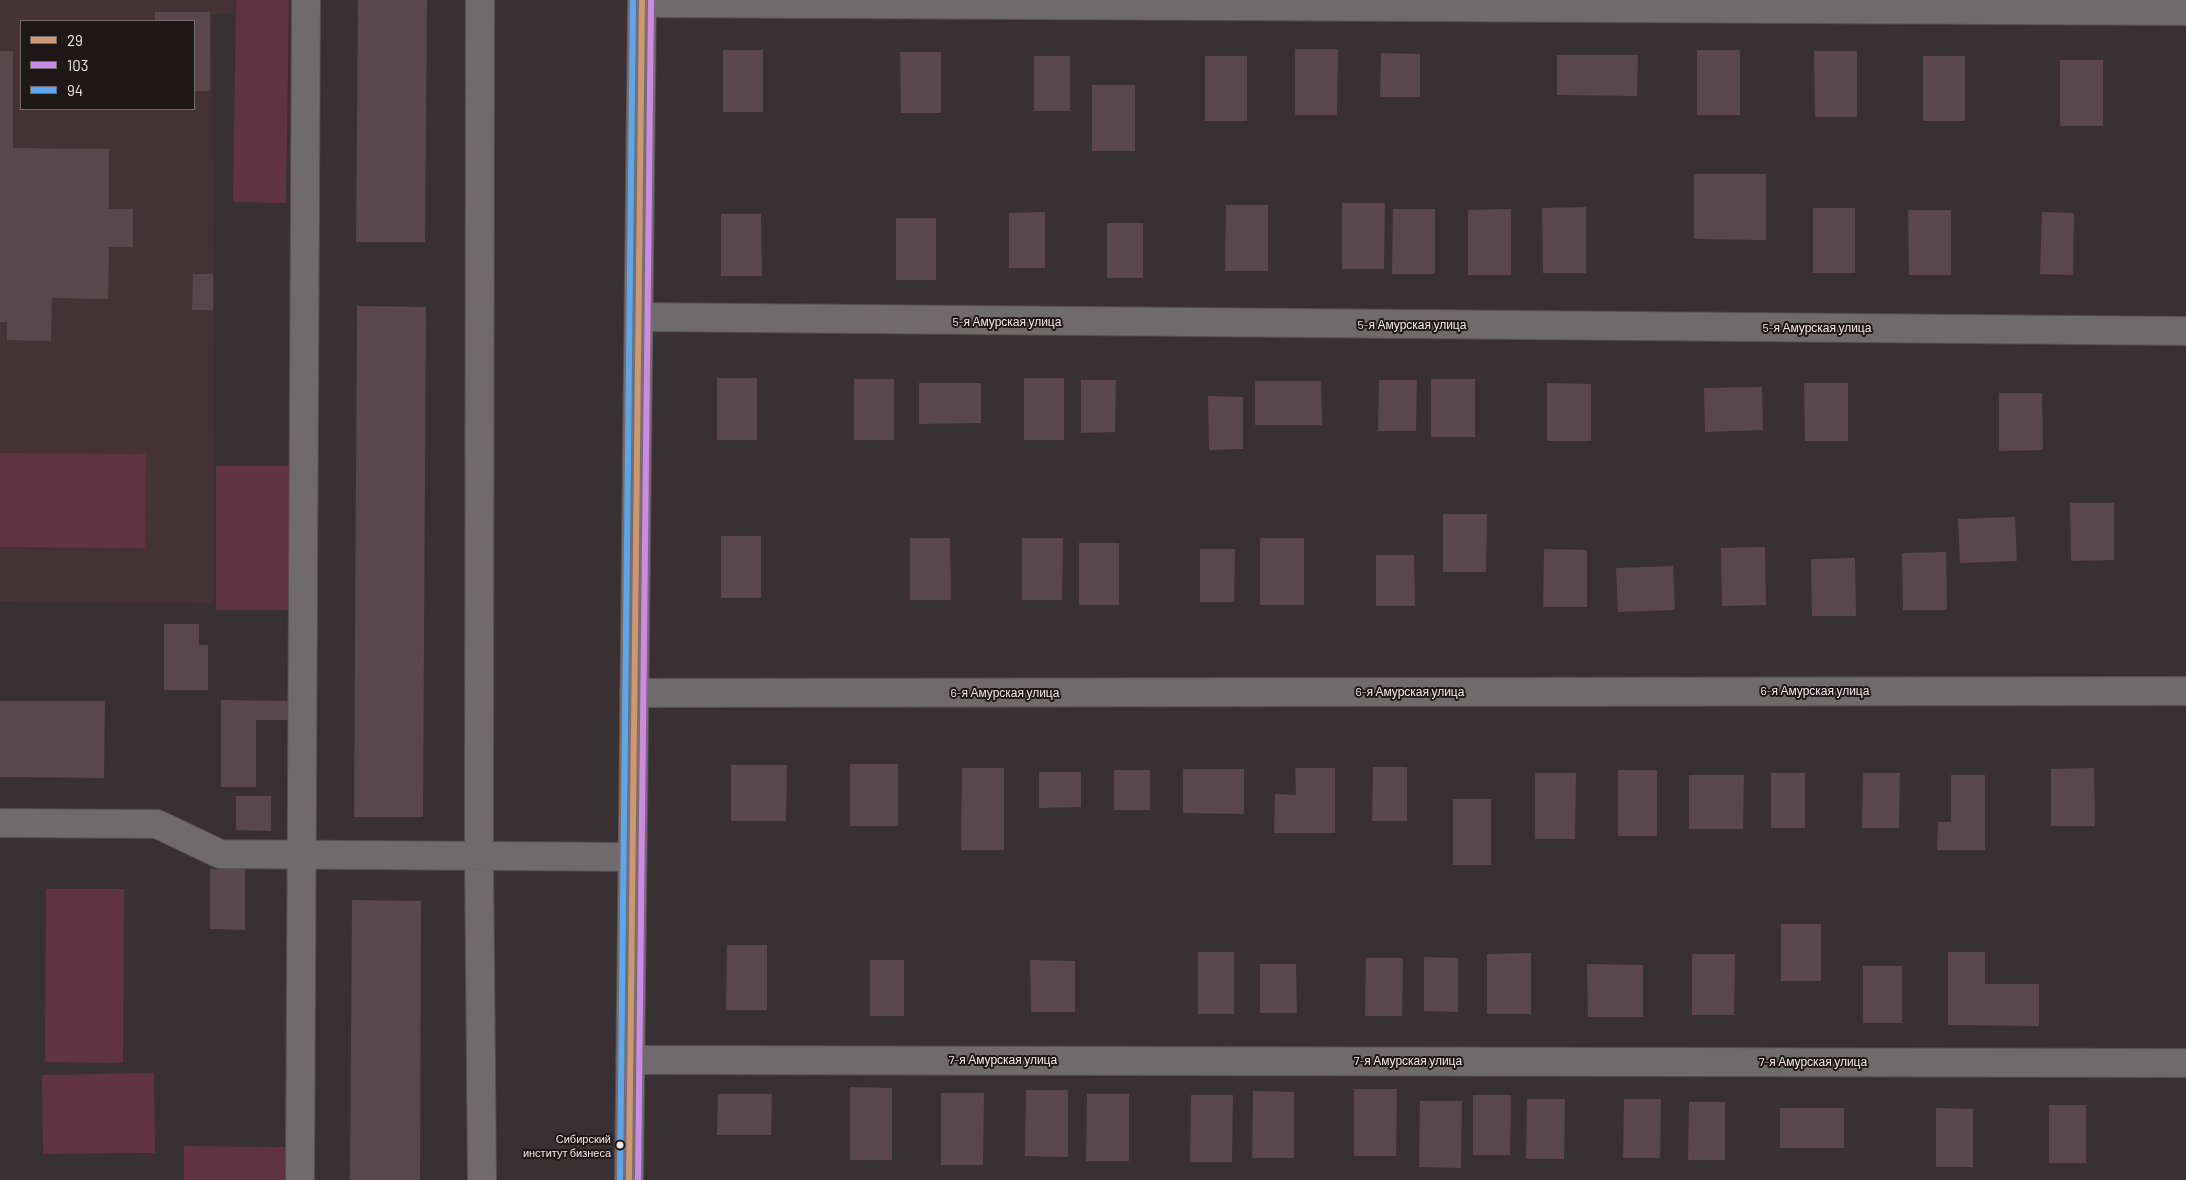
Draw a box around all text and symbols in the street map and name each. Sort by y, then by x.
legend [20,20,195,110]
text: 29 [67,31,83,49]
text: 103 [67,56,88,74]
text: 94 [67,81,83,99]
street label: 5-я Амурская улица [953,315,1061,329]
street label: 5-я Амурская улица [1358,318,1466,332]
street label: 5-я Амурская улица [1763,321,1871,335]
street label: 6-я Амурская улица [1761,684,1869,698]
street label: 6-я Амурская улица [1356,685,1464,699]
street label: 6-я Амурская улица [951,686,1059,700]
street label: 7-я Амурская улица [949,1053,1057,1067]
street label: 7-я Амурская улица [1354,1054,1462,1068]
street label: 7-я Амурская улица [1759,1055,1867,1069]
place label: Сибирский институт бизнеса [523,1132,611,1158]
marker: Сибирский институт бизнеса [615,1140,625,1150]

